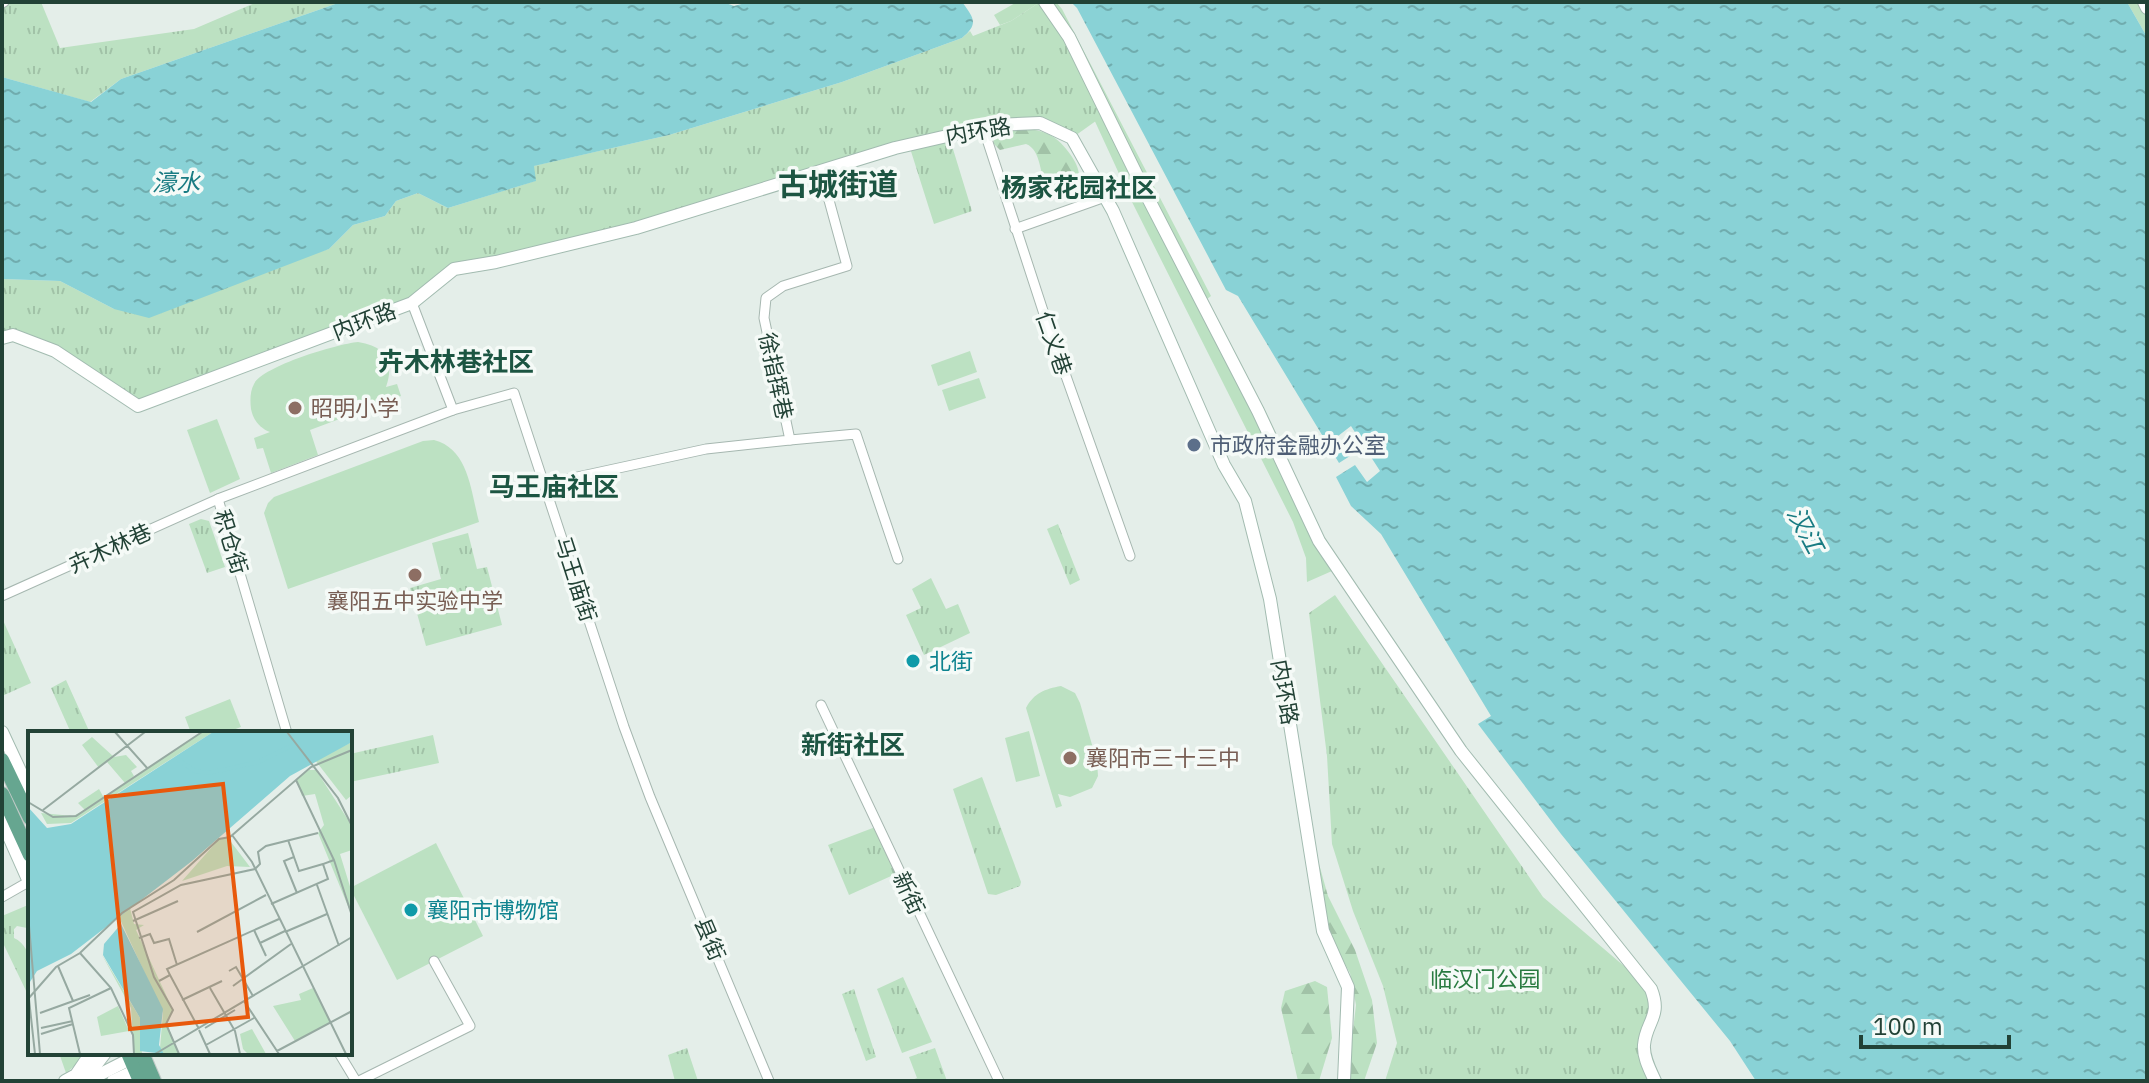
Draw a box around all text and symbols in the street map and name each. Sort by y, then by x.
street label: 内环路 [943,110,1013,151]
district label: 古城街道 [778,164,898,203]
water label: 濠水 [152,166,201,198]
district label: 杨家花园社区 [1001,170,1157,204]
street label: 内环路 [328,295,400,346]
street label: 仁义巷 [1030,307,1079,379]
street label: 徐指挥巷 [753,330,800,422]
district label: 卉木林巷社区 [378,344,534,378]
place label: 昭明小学 [311,393,399,422]
marker: 昭明小学 [286,399,304,417]
place label: 市政府金融办公室 [1210,430,1386,459]
marker: 市政府金融办公室 [1185,436,1203,454]
district label: 马王庙社区 [489,469,619,503]
water label: 汉江 [1780,501,1833,561]
street label: 积仓街 [208,506,255,578]
street label: 卉木林巷 [64,516,156,579]
street label: 马王庙街 [549,533,604,625]
marker: 襄阳五中实验中学 [406,566,424,584]
place label: 襄阳五中实验中学 [327,586,503,615]
place label: 北街 [929,646,973,675]
marker: 北街 [904,652,922,670]
street label: 内环路 [1265,657,1306,727]
district label: 新街社区 [801,727,905,761]
inset map [28,731,352,1055]
place label: 襄阳市三十三中 [1086,743,1240,772]
marker: 襄阳市三十三中 [1061,749,1079,767]
street label: 新街 [887,867,932,919]
place label: 襄阳市博物馆 [427,895,559,924]
marker: 襄阳市博物馆 [402,901,420,919]
street label: 县街 [689,913,732,965]
park label: 临汉门公园 [1430,964,1540,993]
scale bar [1861,999,2009,1049]
text: 100 m [1873,1010,1943,1042]

